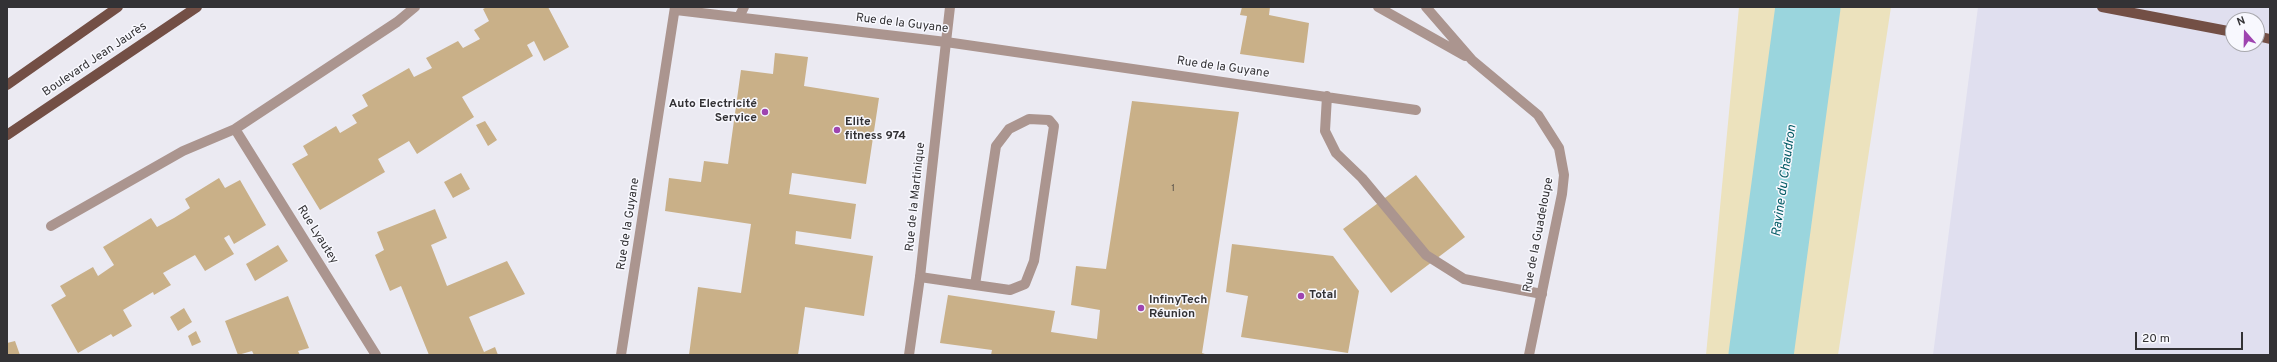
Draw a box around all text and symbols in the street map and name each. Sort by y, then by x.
street label: Rue de la Guyane [855,11,949,37]
north arrow [2225,12,2265,52]
text: N [2235,14,2247,30]
street label: Boulevard Jean Jaurès [40,20,150,100]
street label: Rue de la Guyane [1176,54,1270,82]
place label: Auto Electricité Service [669,98,757,126]
marker: Auto Electricité Service [760,107,770,117]
place label: Elite fitness 974 [845,116,906,144]
water label: Ravine du Chaudron [1769,124,1801,238]
marker: Elite fitness 974 [832,125,842,135]
street label: Rue de la Martinique [903,142,929,252]
street label: Rue de la Guadeloupe [1521,176,1557,294]
street label: Rue de la Guyane [615,177,643,271]
house number: 1 [1171,183,1175,195]
street label: Rue Lyautey [293,203,341,267]
place label: Total [1309,289,1337,303]
marker: Total [1296,291,1306,301]
place label: InfinyTech Réunion [1149,294,1207,322]
marker: InfinyTech Réunion [1136,303,1146,313]
scale bar [2137,324,2245,350]
text: 20 m [2142,331,2170,347]

